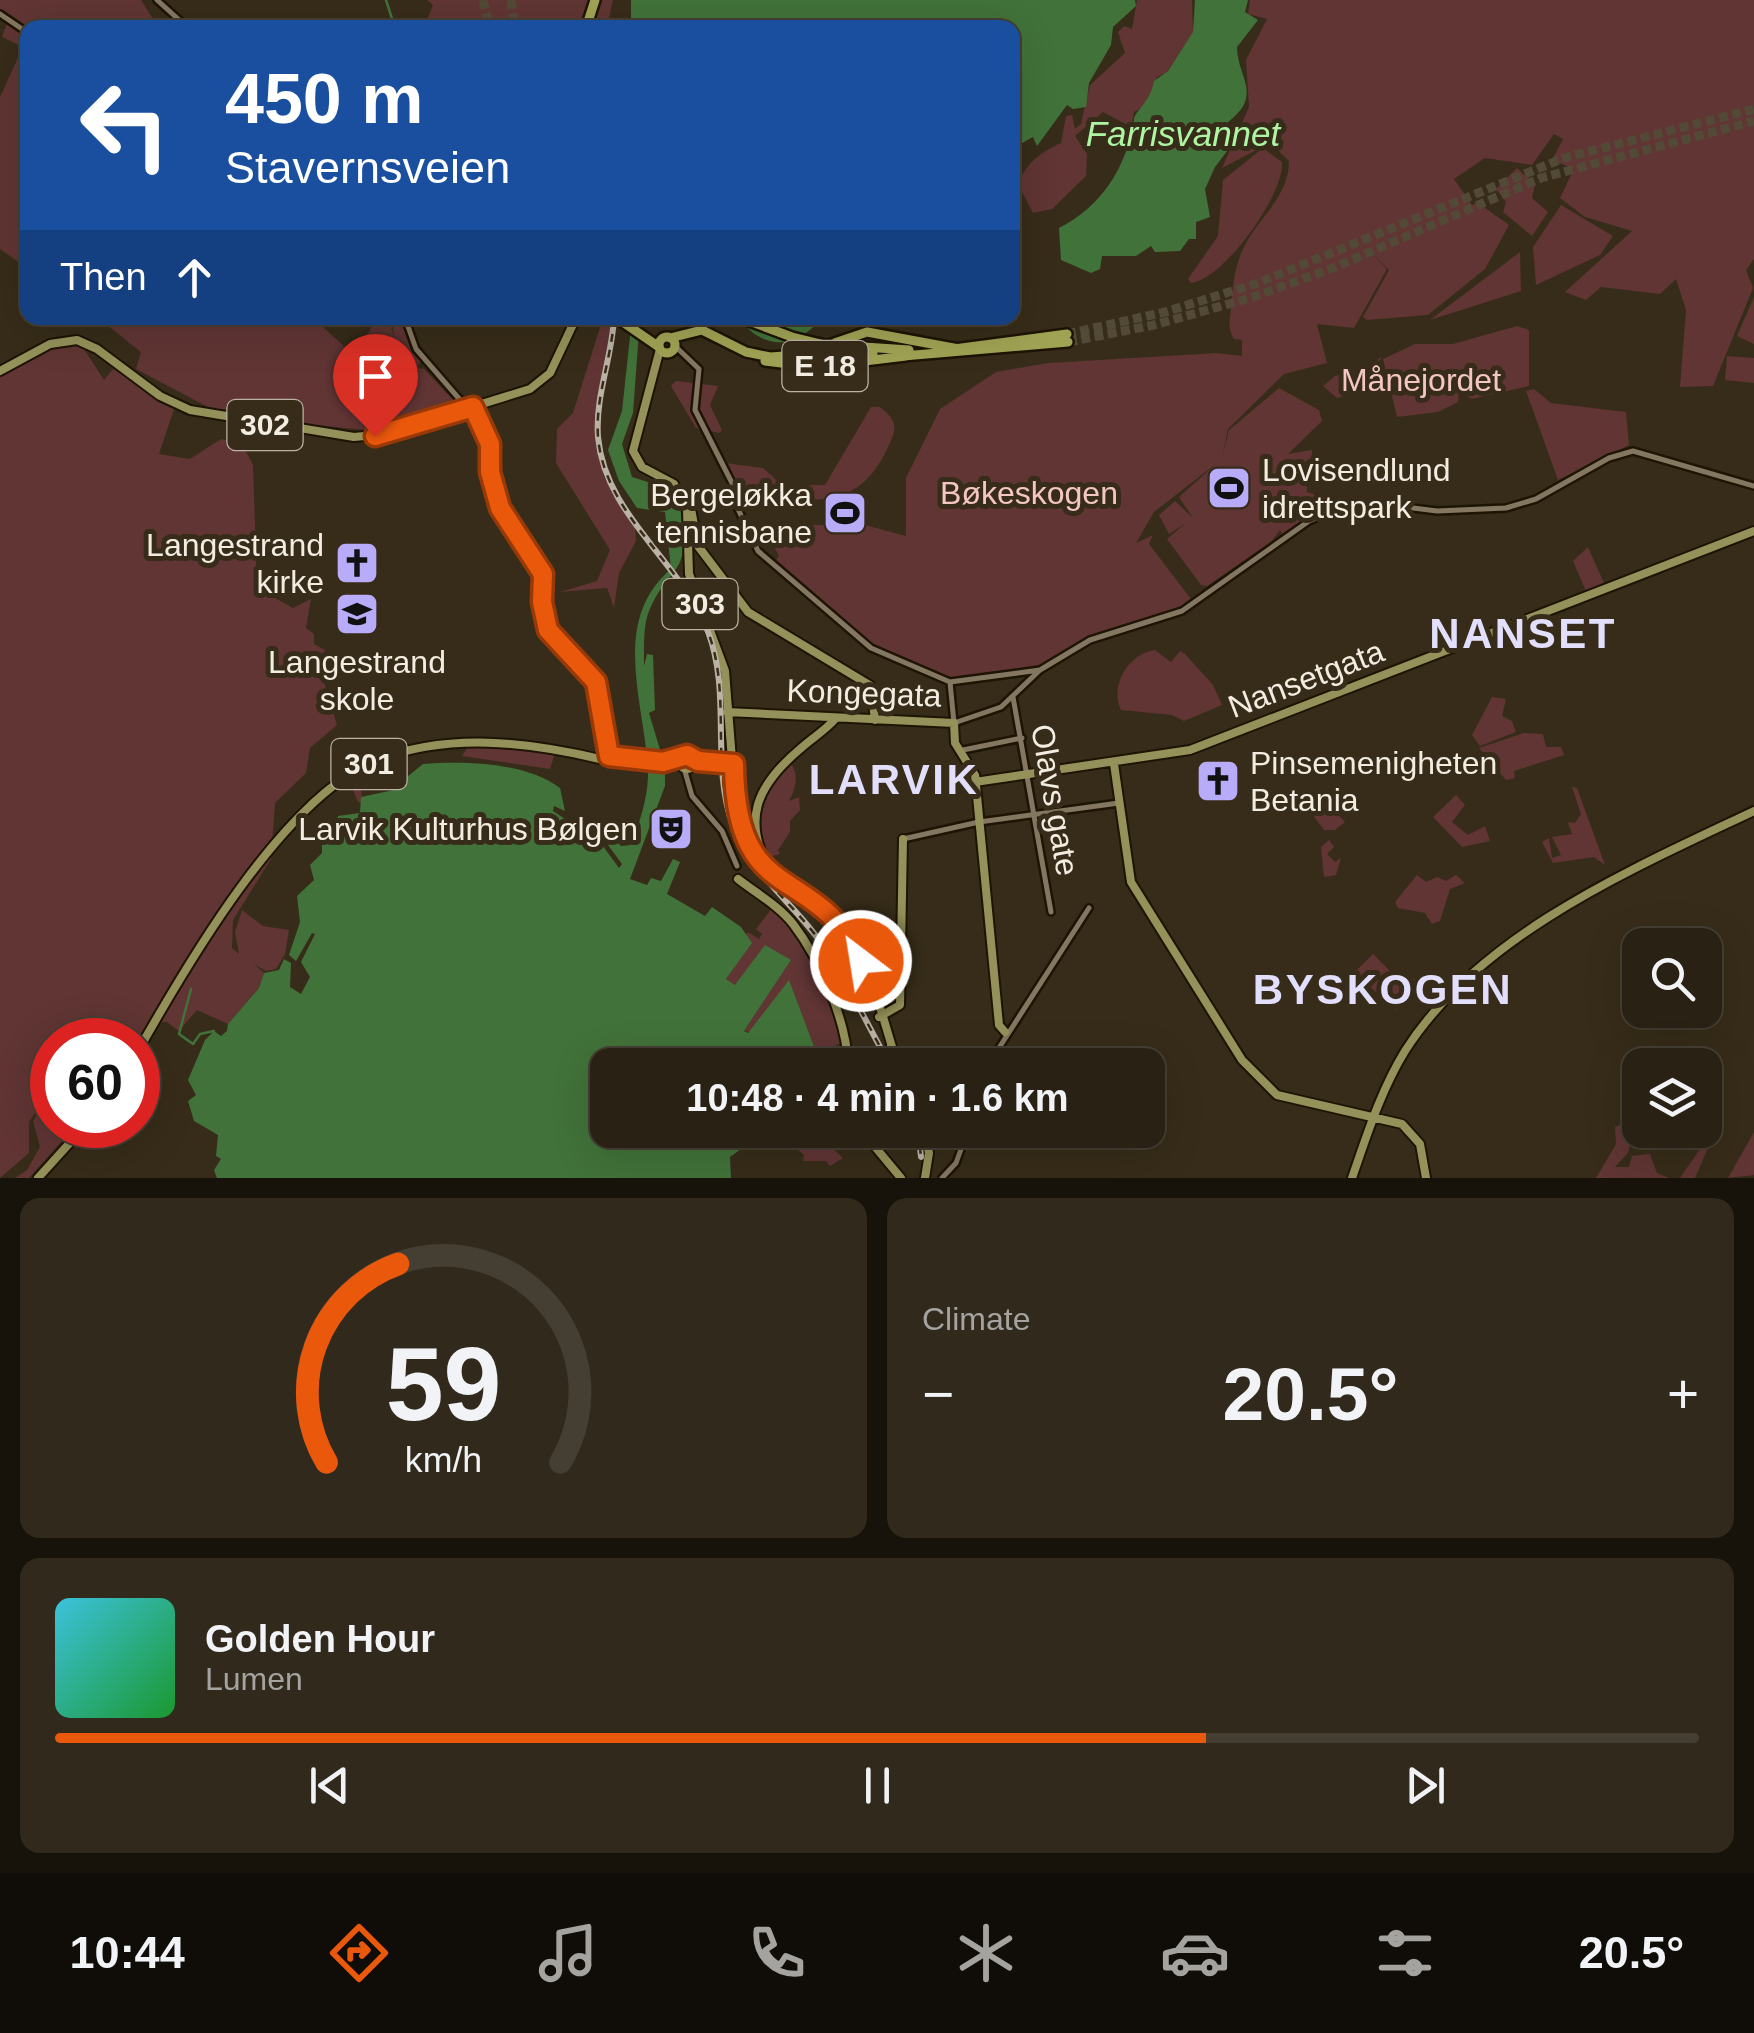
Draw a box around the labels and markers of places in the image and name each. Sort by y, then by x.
pin [333,334,418,437]
place label: Lovisendlund idrettspark [1262,452,1451,525]
sports icon: Lovisendlund idrettspark [1206,465,1252,511]
place label: Bergeløkka tennisbane [650,477,812,550]
sports icon: Bergeløkka tennisbane [822,490,868,536]
place label: Langestrand kirke [146,527,324,600]
church icon: Langestrand kirke [334,540,380,586]
school or university icon: Langestrand skole [334,591,380,637]
place label: Langestrand skole [268,644,446,717]
place label: Pinsemenigheten Betania [1250,745,1497,818]
church icon: Pinsemenigheten Betania [1195,758,1241,804]
theatre icon: Larvik Kulturhus Bølgen [648,806,694,852]
place label: Larvik Kulturhus Bølgen [298,811,638,847]

